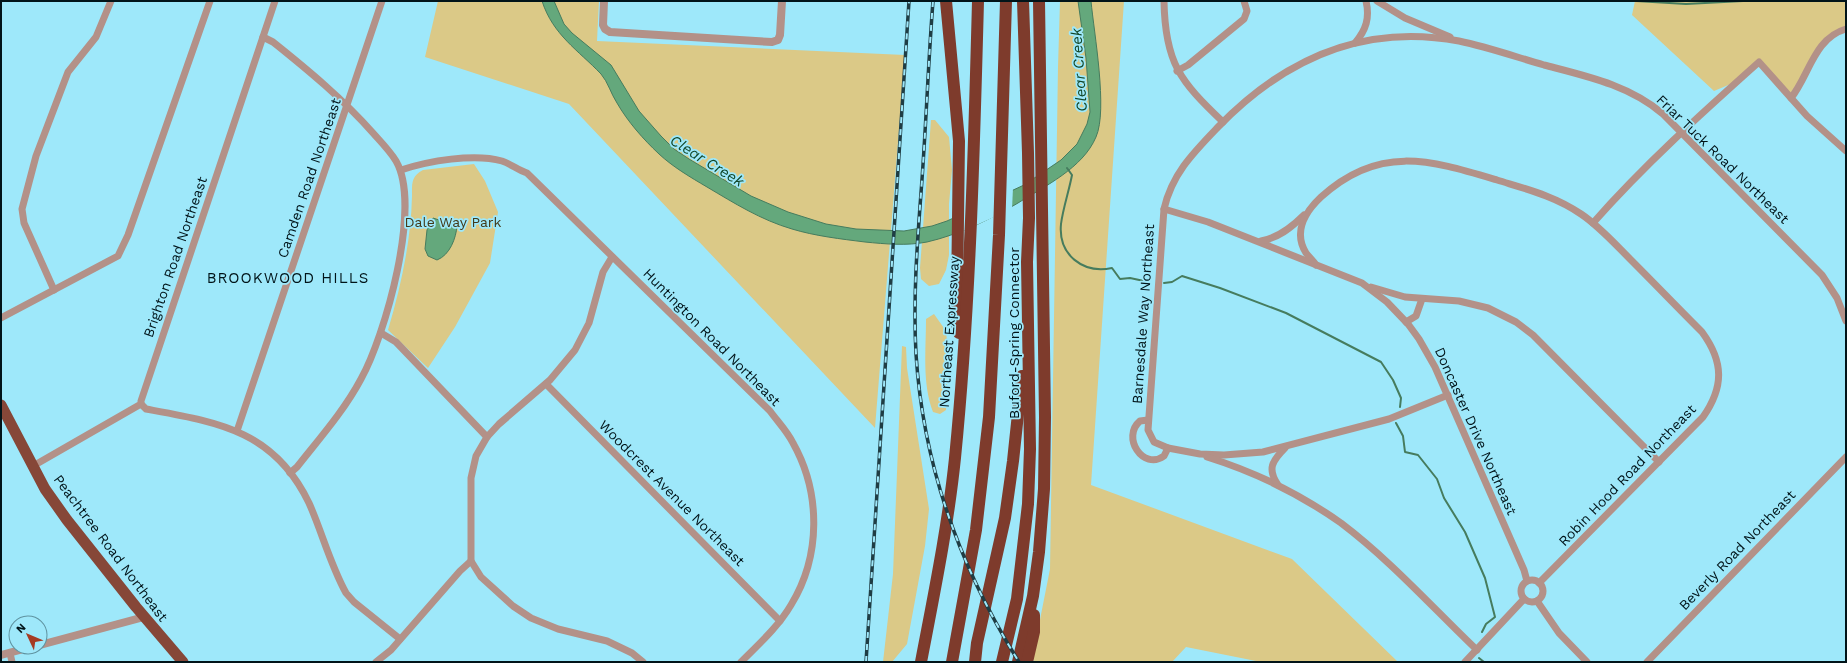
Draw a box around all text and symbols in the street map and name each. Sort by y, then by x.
water label: Clear Creek [1067,27,1091,112]
street label: Friar Tuck Road Northeast [1653,91,1793,227]
street label: Camden Road Northeast [274,96,344,260]
water label: Clear Creek [667,131,748,191]
street label: Brighton Road Northeast [140,174,210,339]
park label: Dale Way Park [405,214,502,230]
street label: Barnesdale Way Northeast [1129,223,1157,404]
street label: Buford-Spring Connector [1006,247,1022,419]
street label: Northeast Expressway [936,255,962,408]
street label: Huntington Road Northeast [640,265,784,409]
district label: BROOKWOOD HILLS [207,269,369,287]
street label: Doncaster Drive Northeast [1432,345,1520,517]
street label: Robin Hood Road Northeast [1555,401,1699,549]
street label: Woodcrest Avenue Northeast [596,417,748,569]
street label: Peachtree Road Northeast [51,471,172,625]
street label: Beverly Road Northeast [1676,487,1799,613]
north arrow [8,615,48,655]
text: N [14,621,29,636]

